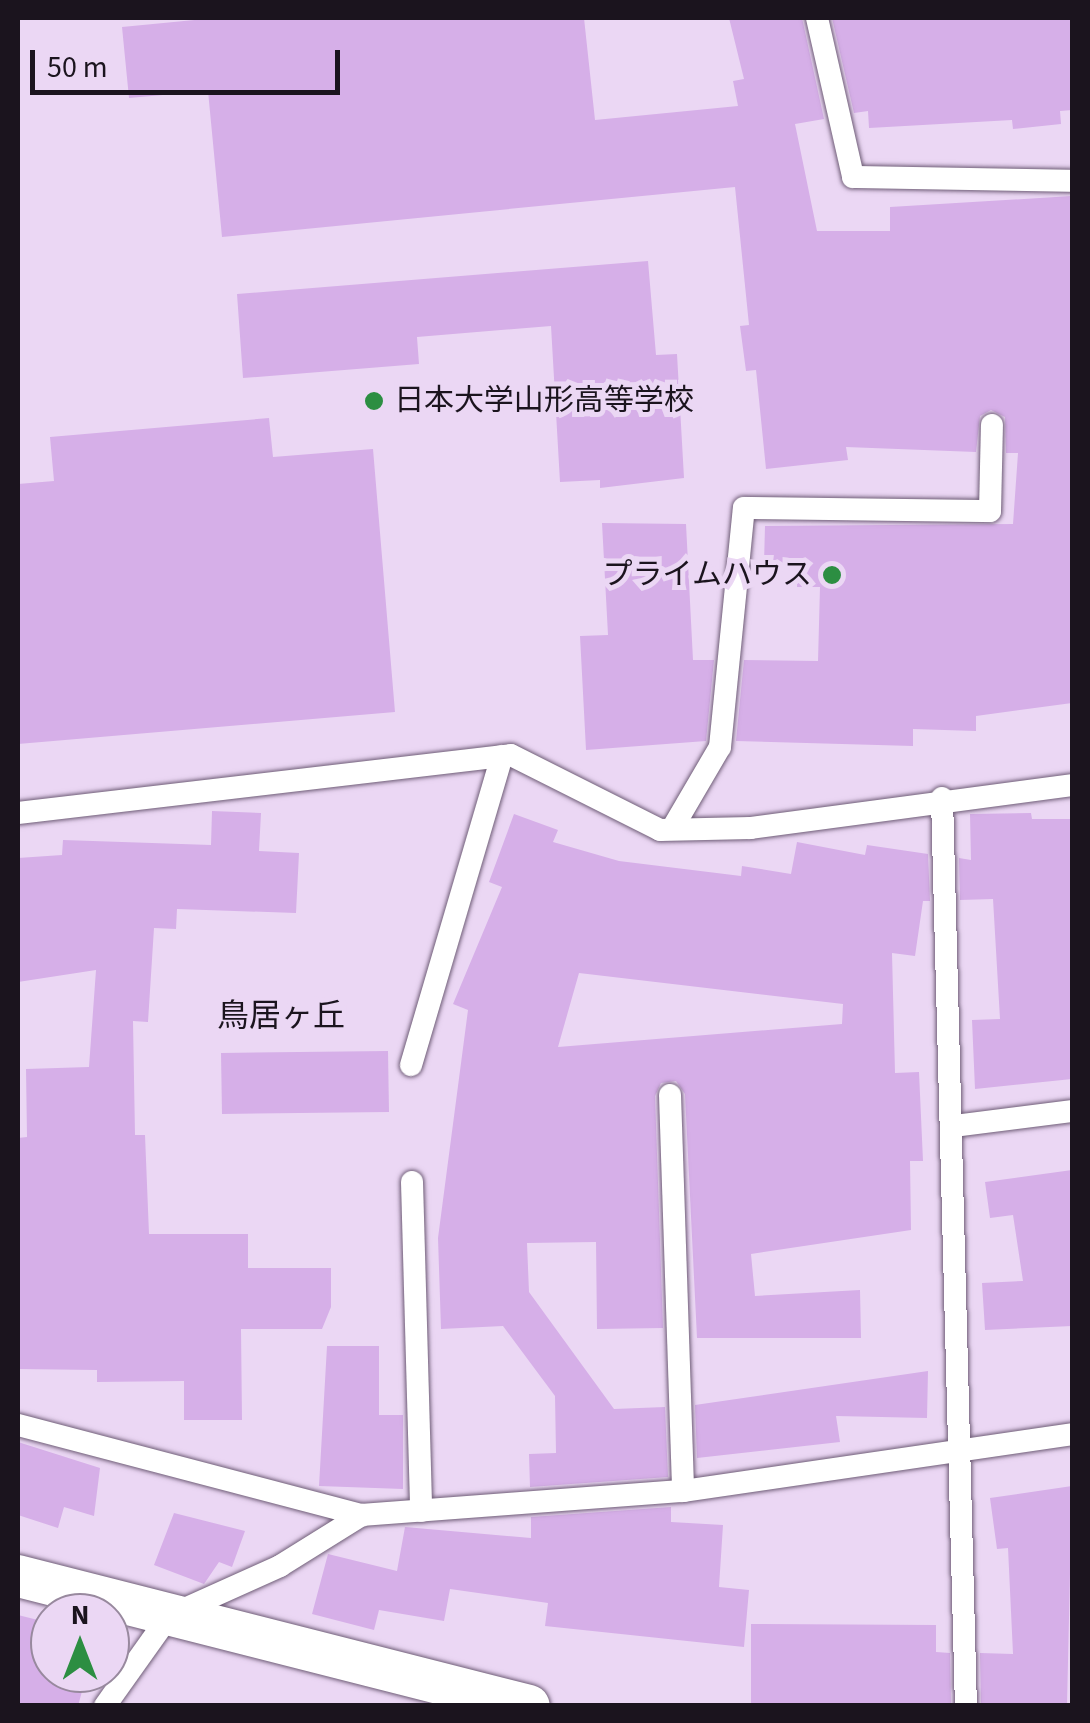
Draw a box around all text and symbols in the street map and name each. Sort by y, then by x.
scale bar [35,30,345,92]
text: 50 m [47,46,108,89]
place label: 日本大学山形高等学校 [394,383,694,419]
marker: 日本大学山形高等学校 [363,390,385,412]
place label: プライムハウス [602,557,812,593]
marker: プライムハウス [821,564,843,586]
district label: 鳥居ヶ丘 [217,997,345,1035]
north arrow [30,1593,130,1693]
text: N [71,1595,89,1635]

